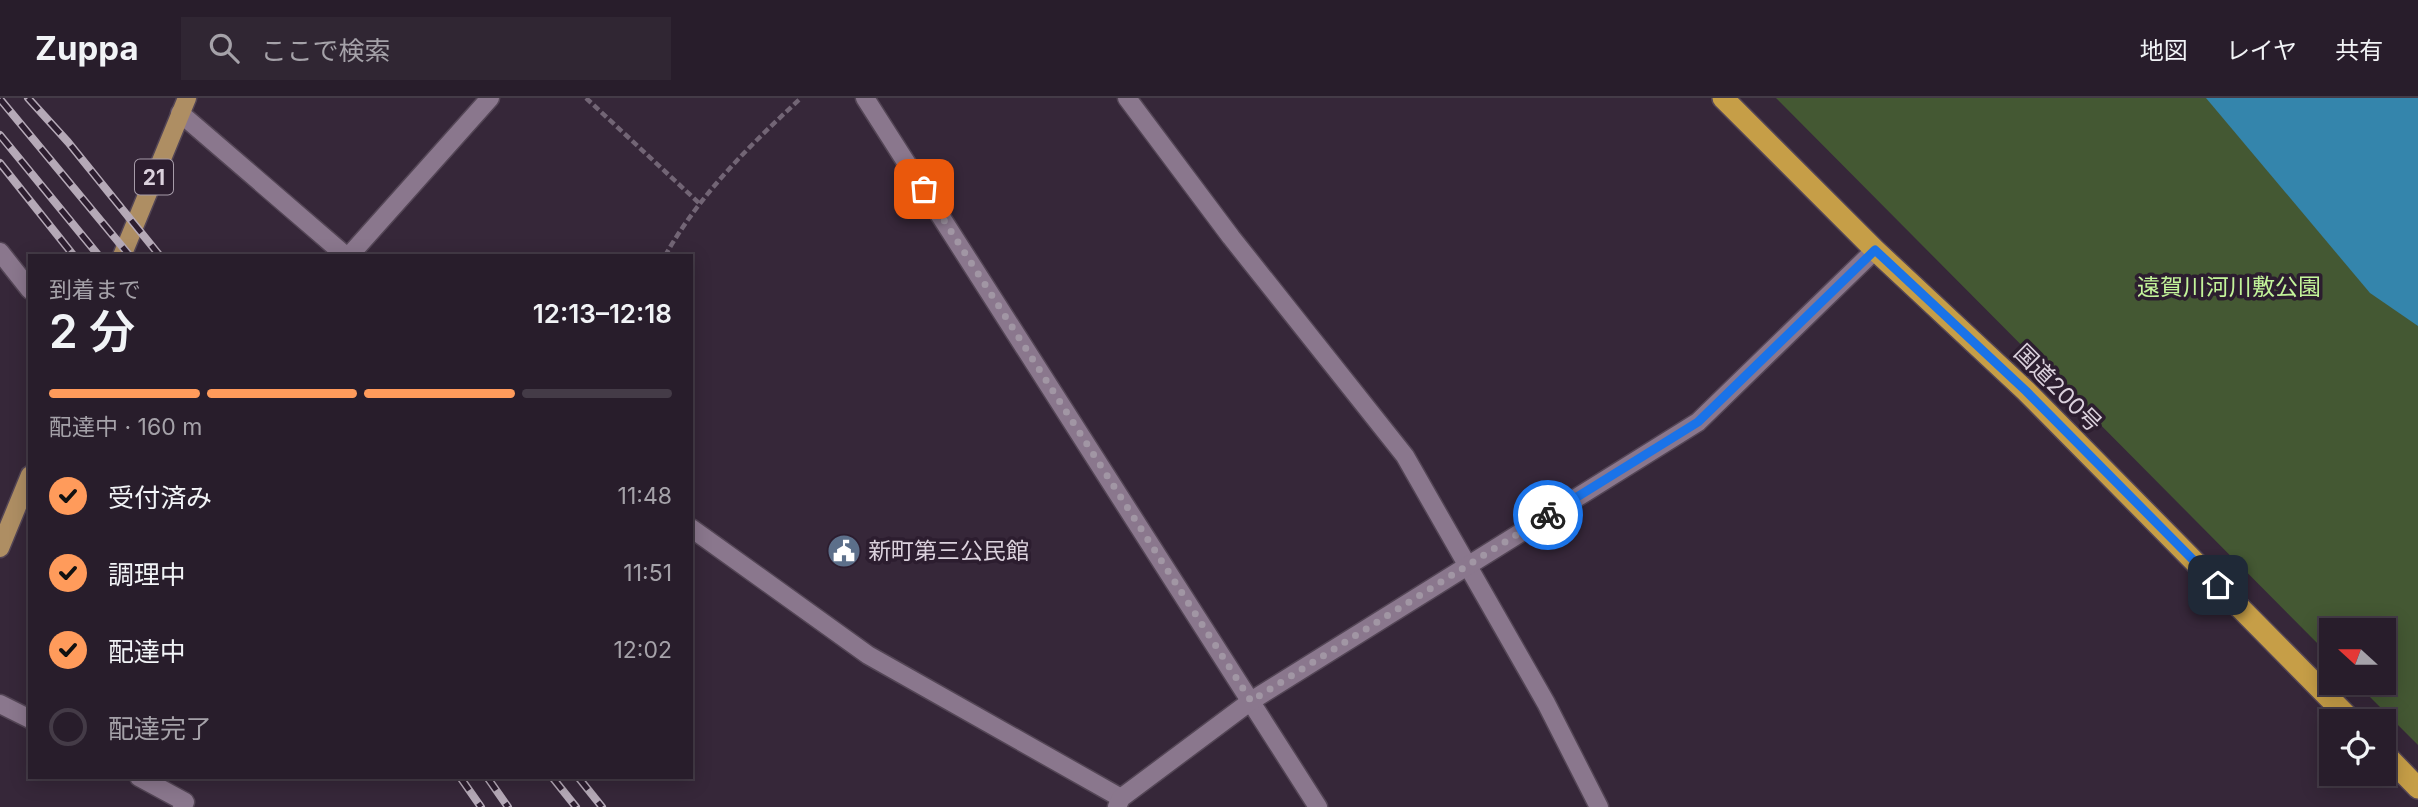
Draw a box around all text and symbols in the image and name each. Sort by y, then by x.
search box [181,17,671,80]
text: Zuppa [35,28,139,68]
icon: search [205,29,243,67]
text: ここで検索 [261,35,391,66]
text: 地図 [2140,36,2188,65]
text: レイヤ [2226,36,2297,65]
text: 共有 [2335,36,2383,65]
pin [894,159,954,219]
road number: 21 [135,160,173,194]
icon: bag [905,170,943,208]
park label: 遠賀川河川敷公園 [2137,273,2321,301]
text: 到着まで [49,276,141,304]
text: 12:13–12:18 [533,298,672,329]
text: 2 分 [49,303,135,359]
street label: 国道200号 [2008,338,2108,438]
text: 配達中 · 160 m [49,413,202,441]
icon: check [49,477,87,515]
courier [1513,480,1583,550]
text: 受付済み [108,482,212,513]
text: 11:48 [618,482,672,510]
icon: bike [1529,496,1567,534]
public building icon: 新町第三公民館 [825,532,863,570]
place label: 新町第三公民館 [868,537,1029,565]
icon: check [49,554,87,592]
pin [2188,555,2248,615]
text: 調理中 [108,559,186,590]
text: 11:51 [623,559,672,587]
icon: home [2199,566,2237,604]
north arrow [2319,618,2396,695]
map controls [2319,618,2396,786]
icon: check [49,631,87,669]
text: 配達中 [108,636,186,667]
text: 12:02 [613,636,672,664]
button: locate [2319,709,2396,786]
text: 配達完了 [108,713,212,744]

